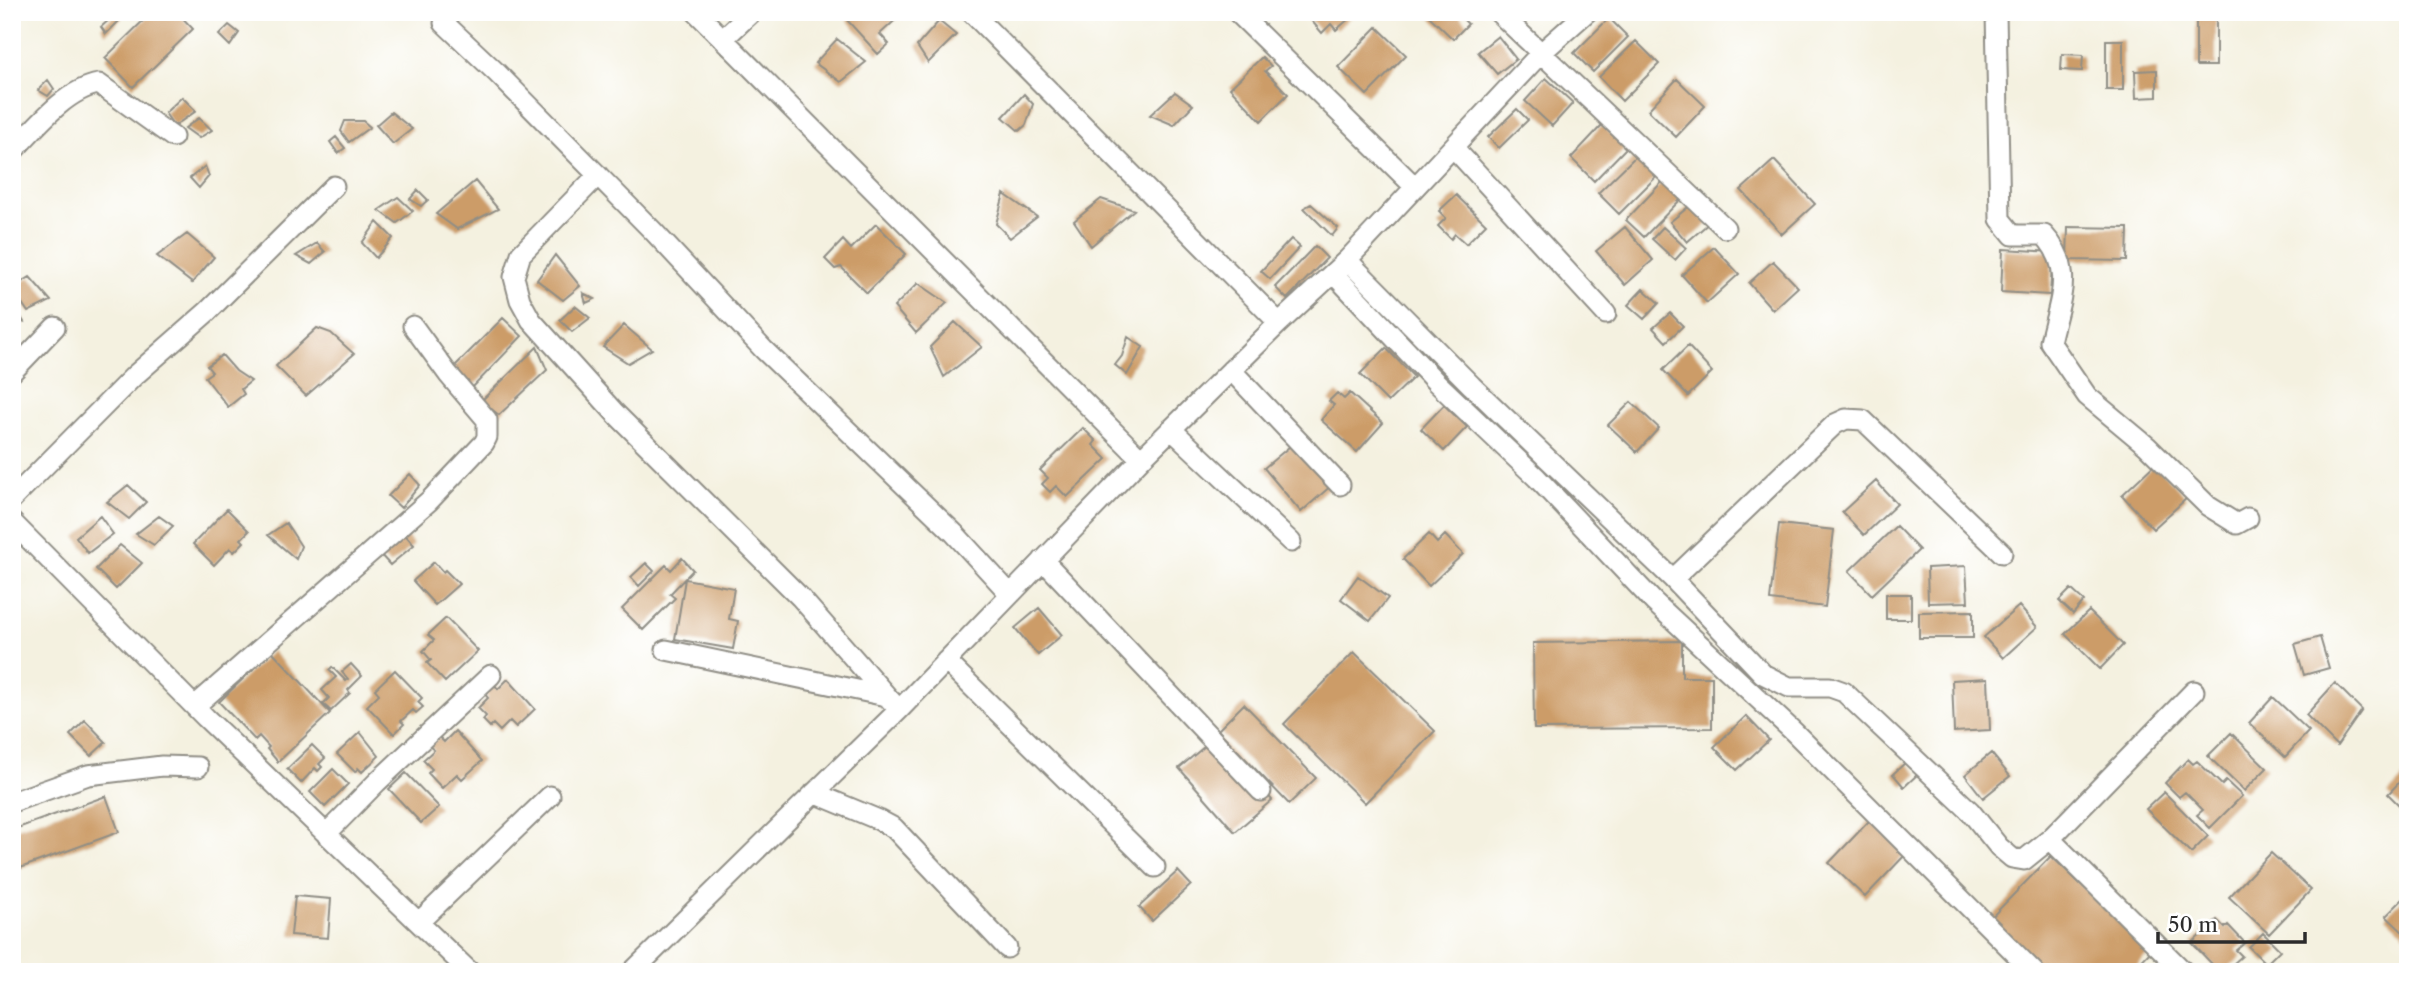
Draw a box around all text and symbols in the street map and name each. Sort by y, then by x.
scale bar [2158,900,2304,944]
text: 50 m [2168,912,2218,937]

